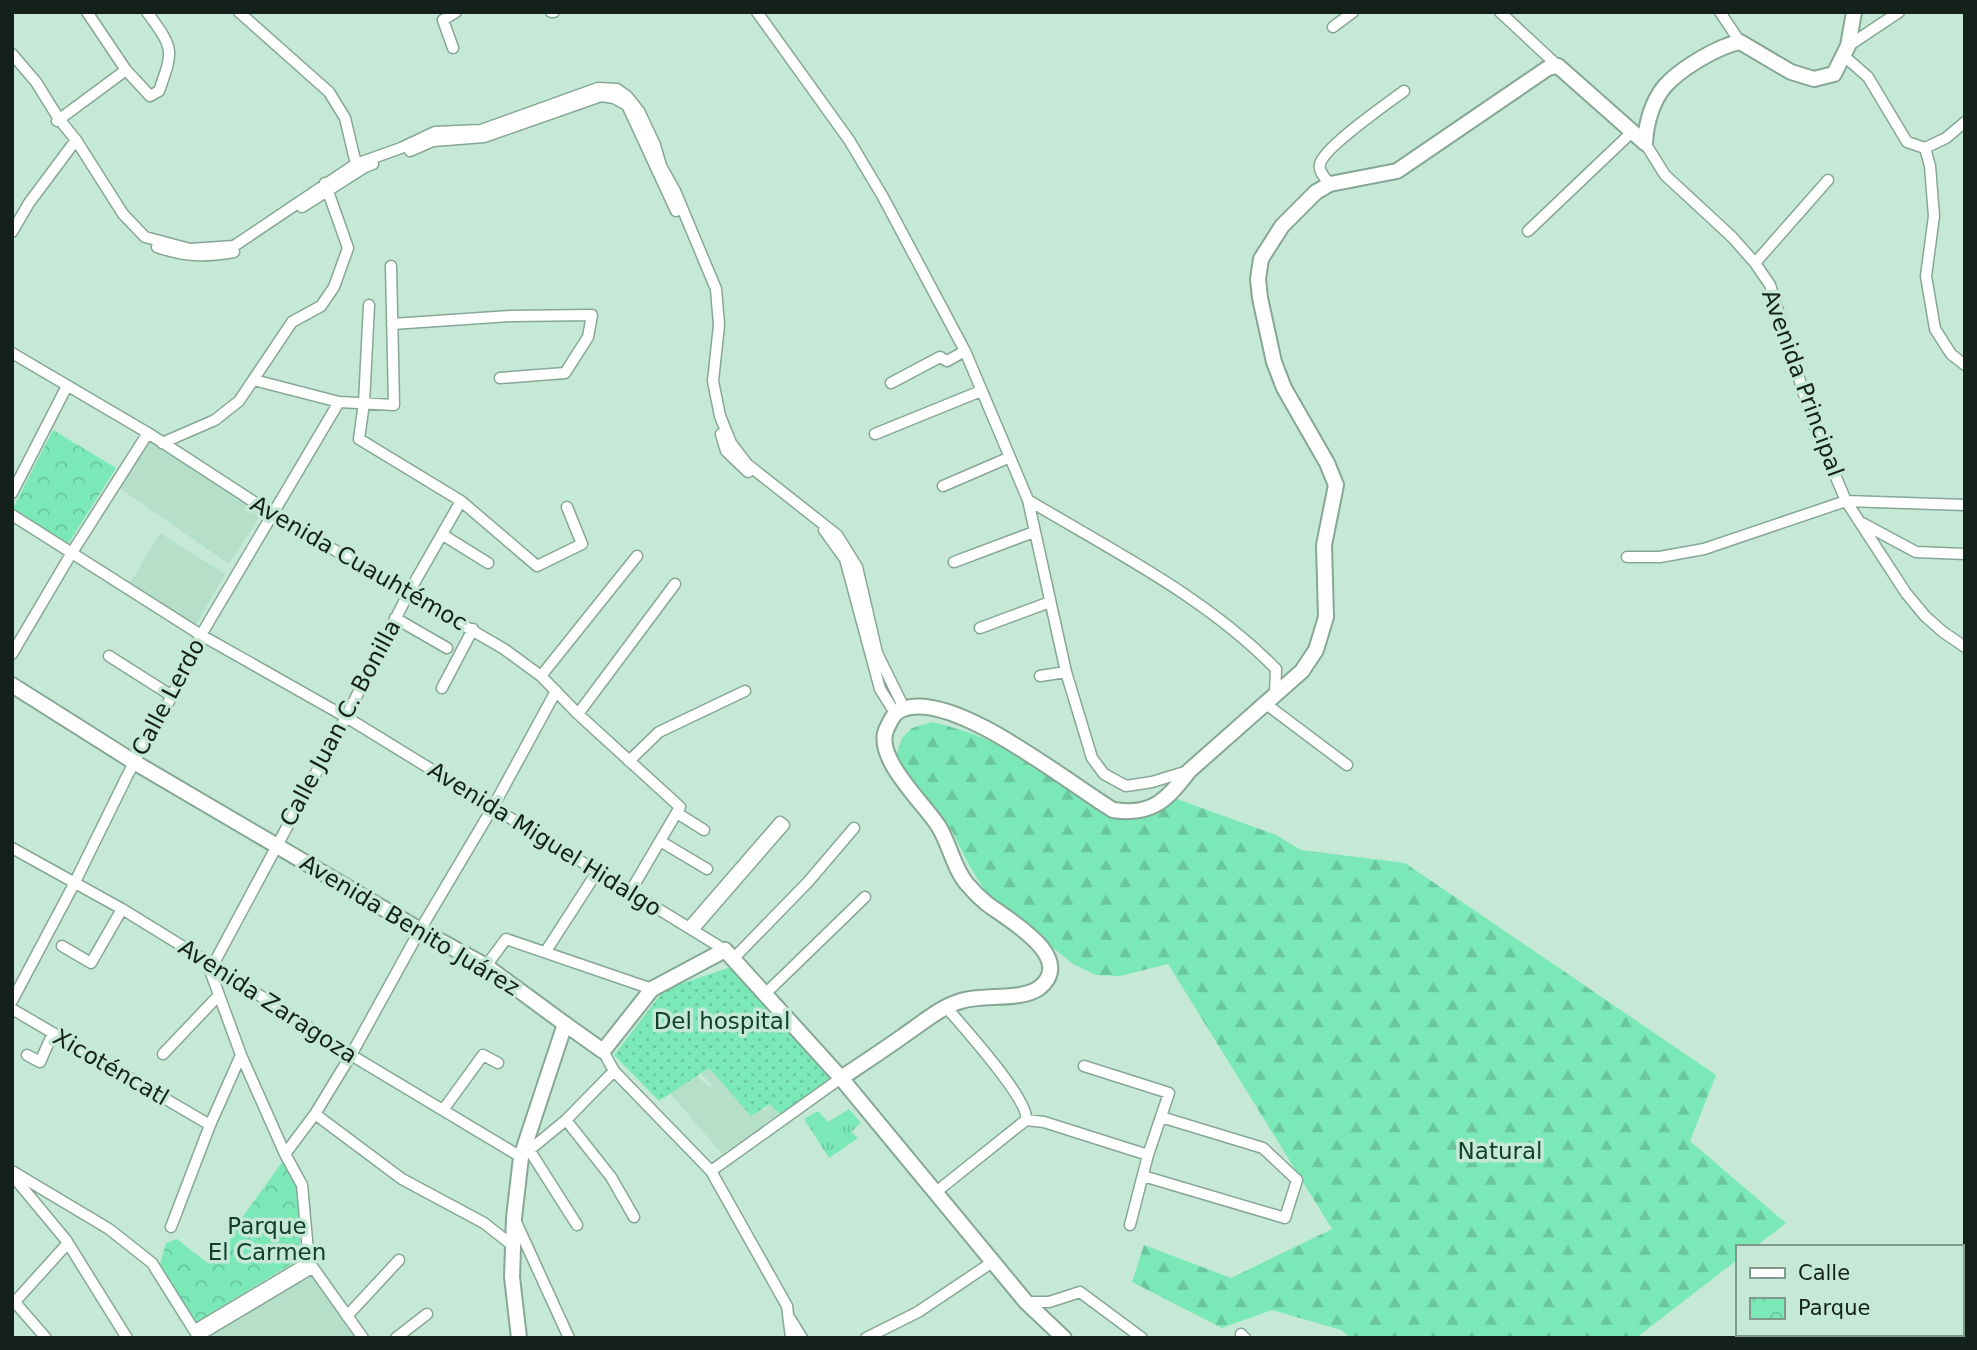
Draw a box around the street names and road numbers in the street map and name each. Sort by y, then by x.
street label: Avenida Principal [1757,286,1849,480]
street label: Avenida Cuauhtémoc [246,490,472,636]
street label: Calle Juan C. Bonilla [275,615,405,831]
street label: Calle Lerdo [126,634,210,760]
street label: Avenida Miguel Hidalgo [424,756,666,922]
street label: Avenida Benito Juárez [296,849,524,1001]
street label: Avenida Zaragoza [174,934,362,1068]
street label: Xicoténcatl [49,1024,173,1110]

